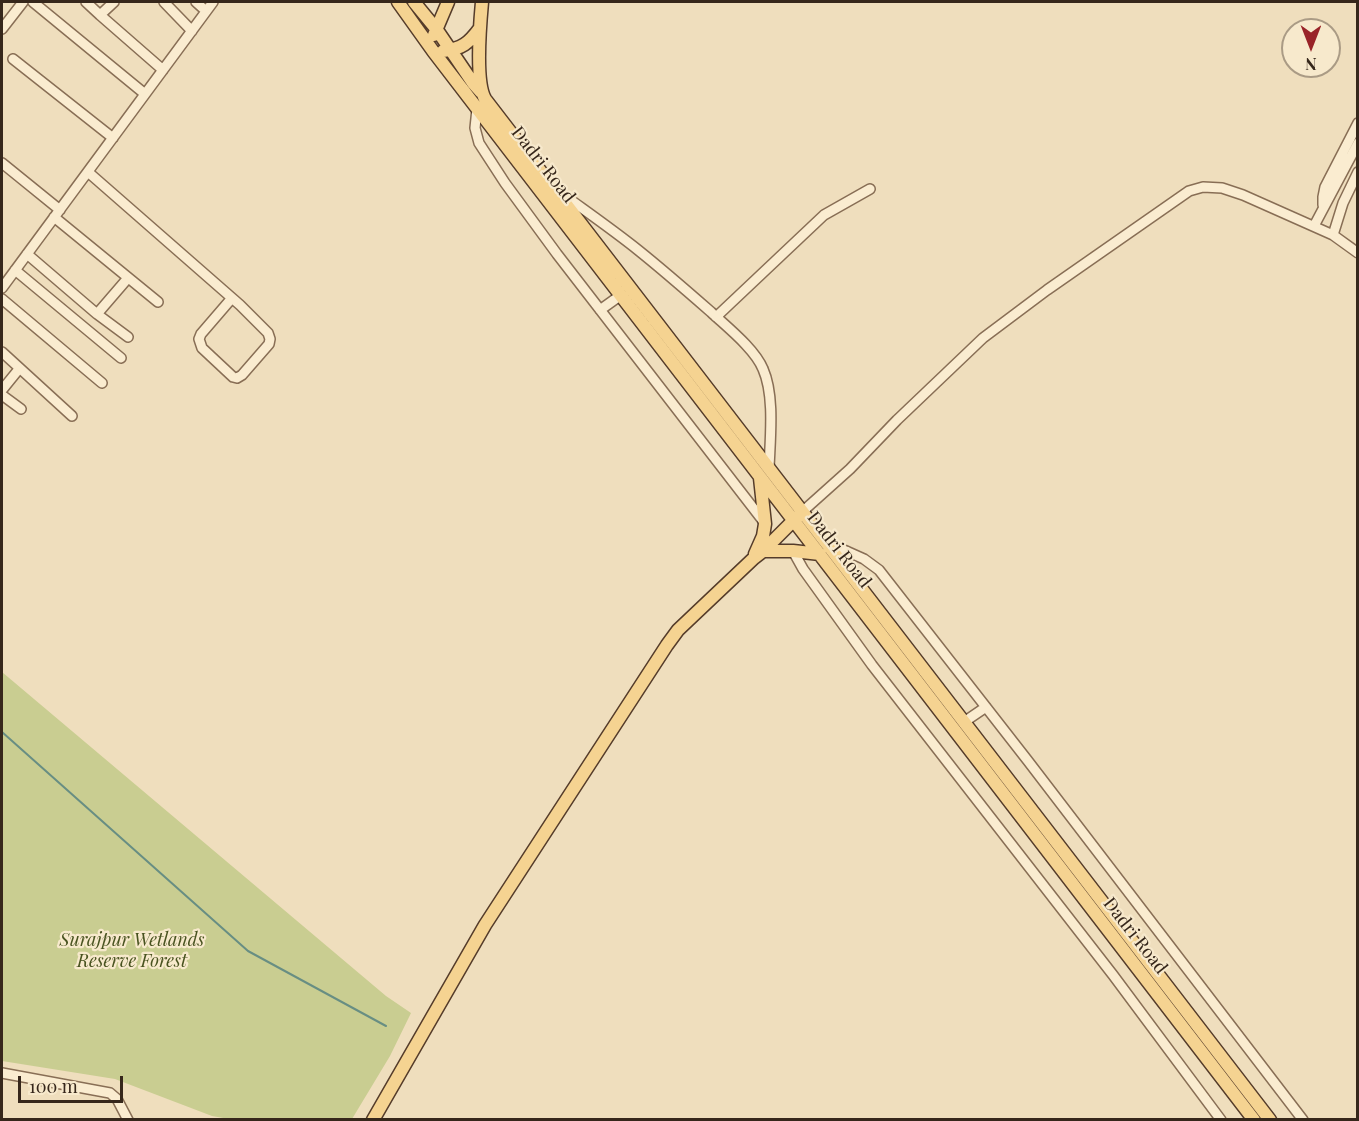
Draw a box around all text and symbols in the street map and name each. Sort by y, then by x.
north arrow [1281,18,1341,78]
text: N [1305,54,1317,75]
street label: Dadri Road [506,122,580,208]
street label: Dadri Road [802,507,876,593]
street label: Dadri Road [1098,893,1172,979]
park label: Surajpur Wetlands Reserve Forest [60,929,204,972]
scale bar [21,1064,126,1102]
text: 100 m [29,1074,78,1098]

